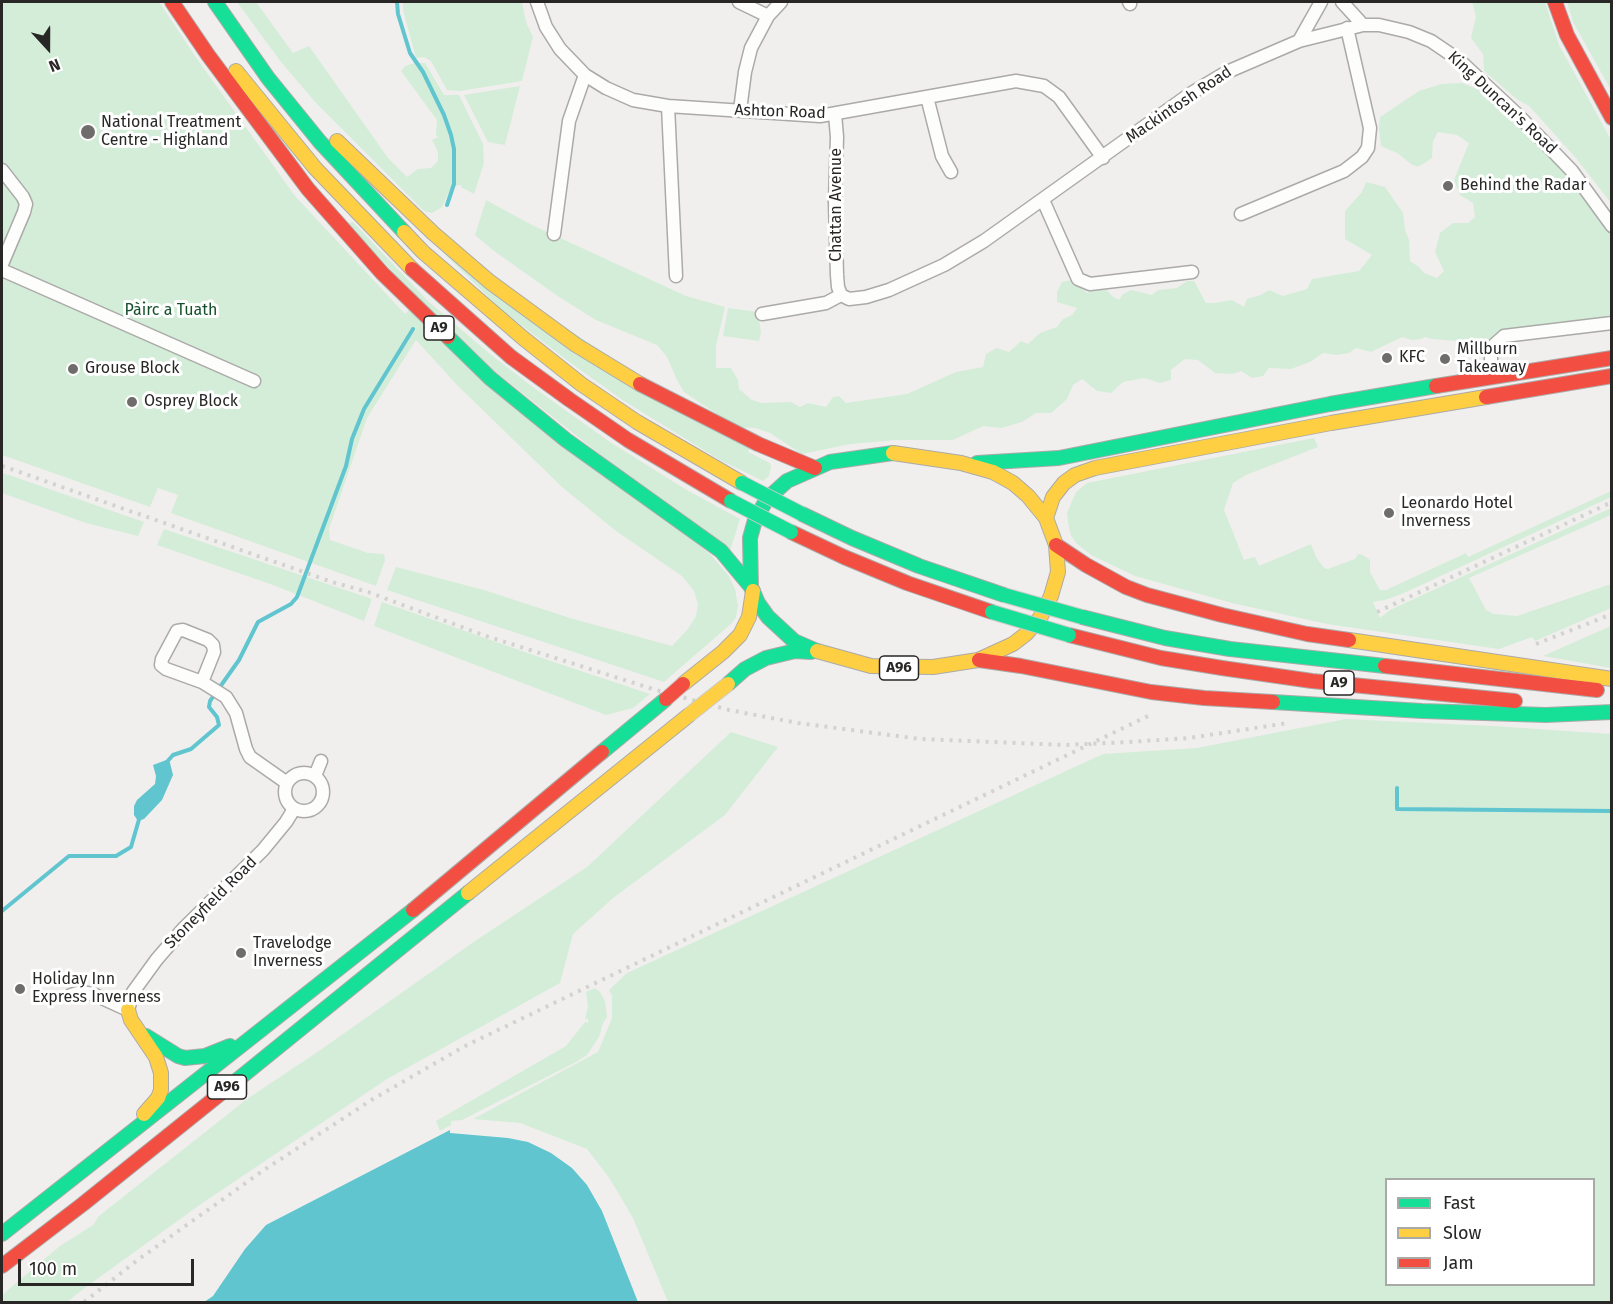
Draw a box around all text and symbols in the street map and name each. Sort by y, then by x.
north arrow [18,18,78,78]
street label: King Duncan's Road [1443,47,1561,159]
text: N [46,54,63,76]
street label: Mackintosh Road [1122,62,1236,148]
street label: Ashton Road [734,101,826,123]
place label: National Treatment Centre - Highland [101,113,241,151]
marker: National Treatment Centre - Highland [79,123,97,141]
street label: Chattan Avenue [827,148,847,262]
place label: Behind the Radar [1460,176,1586,196]
marker: Behind the Radar [1441,179,1455,193]
park label: Pàirc a Tuath [125,301,217,321]
road number: A9 [424,316,454,340]
place label: Millburn Takeaway [1457,340,1526,378]
place label: KFC [1399,348,1425,368]
marker: KFC [1380,351,1394,365]
marker: Millburn Takeaway [1438,352,1452,366]
place label: Grouse Block [85,359,179,379]
marker: Grouse Block [66,362,80,376]
place label: Osprey Block [144,392,238,412]
marker: Osprey Block [125,395,139,409]
place label: Leonardo Hotel Inverness [1401,494,1513,532]
marker: Leonardo Hotel Inverness [1382,506,1396,520]
road number: A96 [880,656,918,680]
road number: A9 [1324,671,1354,695]
street label: Stoneyfield Road [161,853,261,953]
place label: Travelodge Inverness [253,934,332,972]
marker: Travelodge Inverness [234,946,248,960]
place label: Holiday Inn Express Inverness [32,970,161,1008]
marker: Holiday Inn Express Inverness [13,982,27,996]
road number: A96 [208,1075,246,1099]
legend [1385,1178,1595,1286]
text: Fast [1443,1192,1475,1214]
text: Slow [1443,1222,1481,1244]
scale bar [21,1247,196,1285]
text: Jam [1443,1252,1474,1274]
text: 100 m [29,1258,77,1280]

